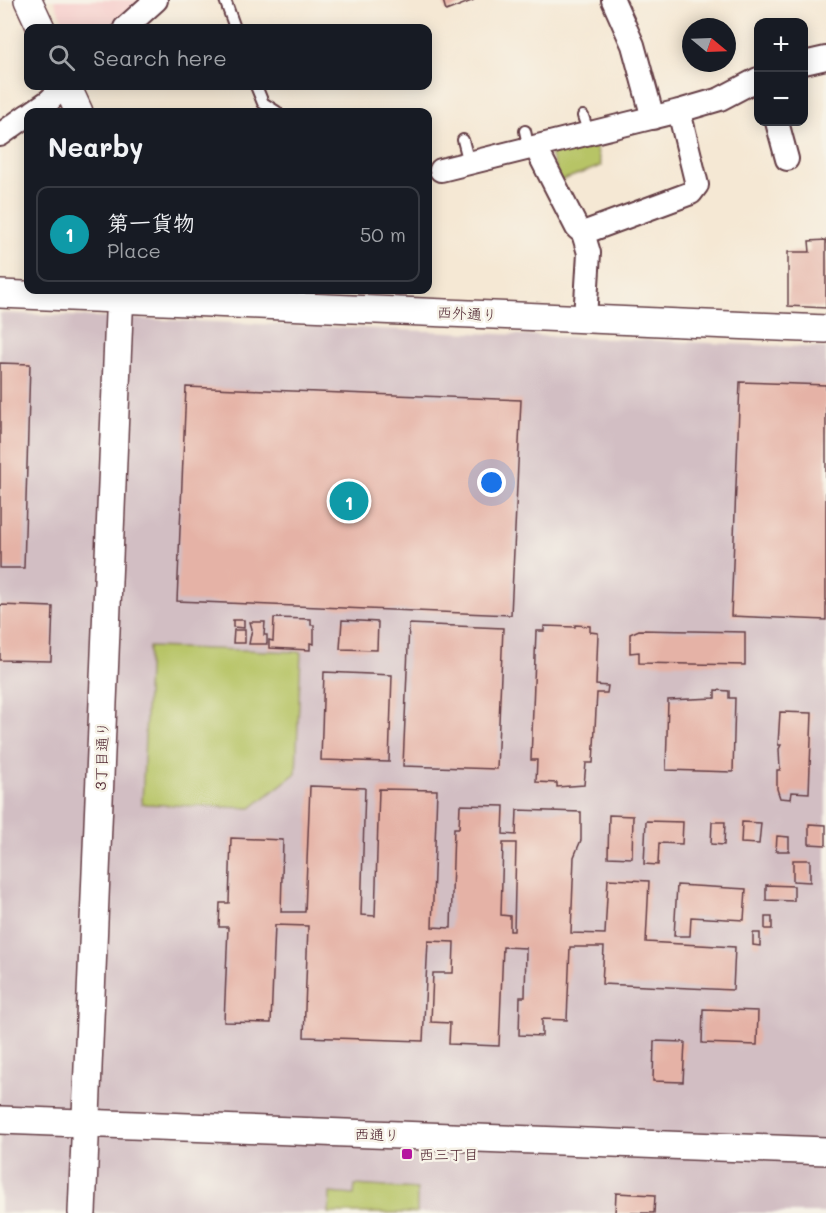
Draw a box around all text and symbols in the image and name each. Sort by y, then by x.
north arrow [682,18,736,72]
map controls [754,18,808,126]
button: + [754,18,808,72]
search box [24,24,432,90]
icon: search [45,41,78,74]
text: Search here [93,43,227,72]
button: − [754,72,808,126]
text: Nearby [48,130,143,164]
text: 第一貨物 [107,208,195,237]
text: 1 [65,221,74,247]
text: 50 m [360,221,406,247]
text: Place [107,237,161,263]
street label: 西外通り [437,301,497,325]
your location [477,468,506,497]
pin: 1 [330,478,368,524]
street label: 3丁目通り [90,721,112,791]
street label: 西通り [354,1123,400,1145]
place label: 西三丁目 [419,1144,479,1164]
marker: 西三丁目 [400,1147,414,1161]

